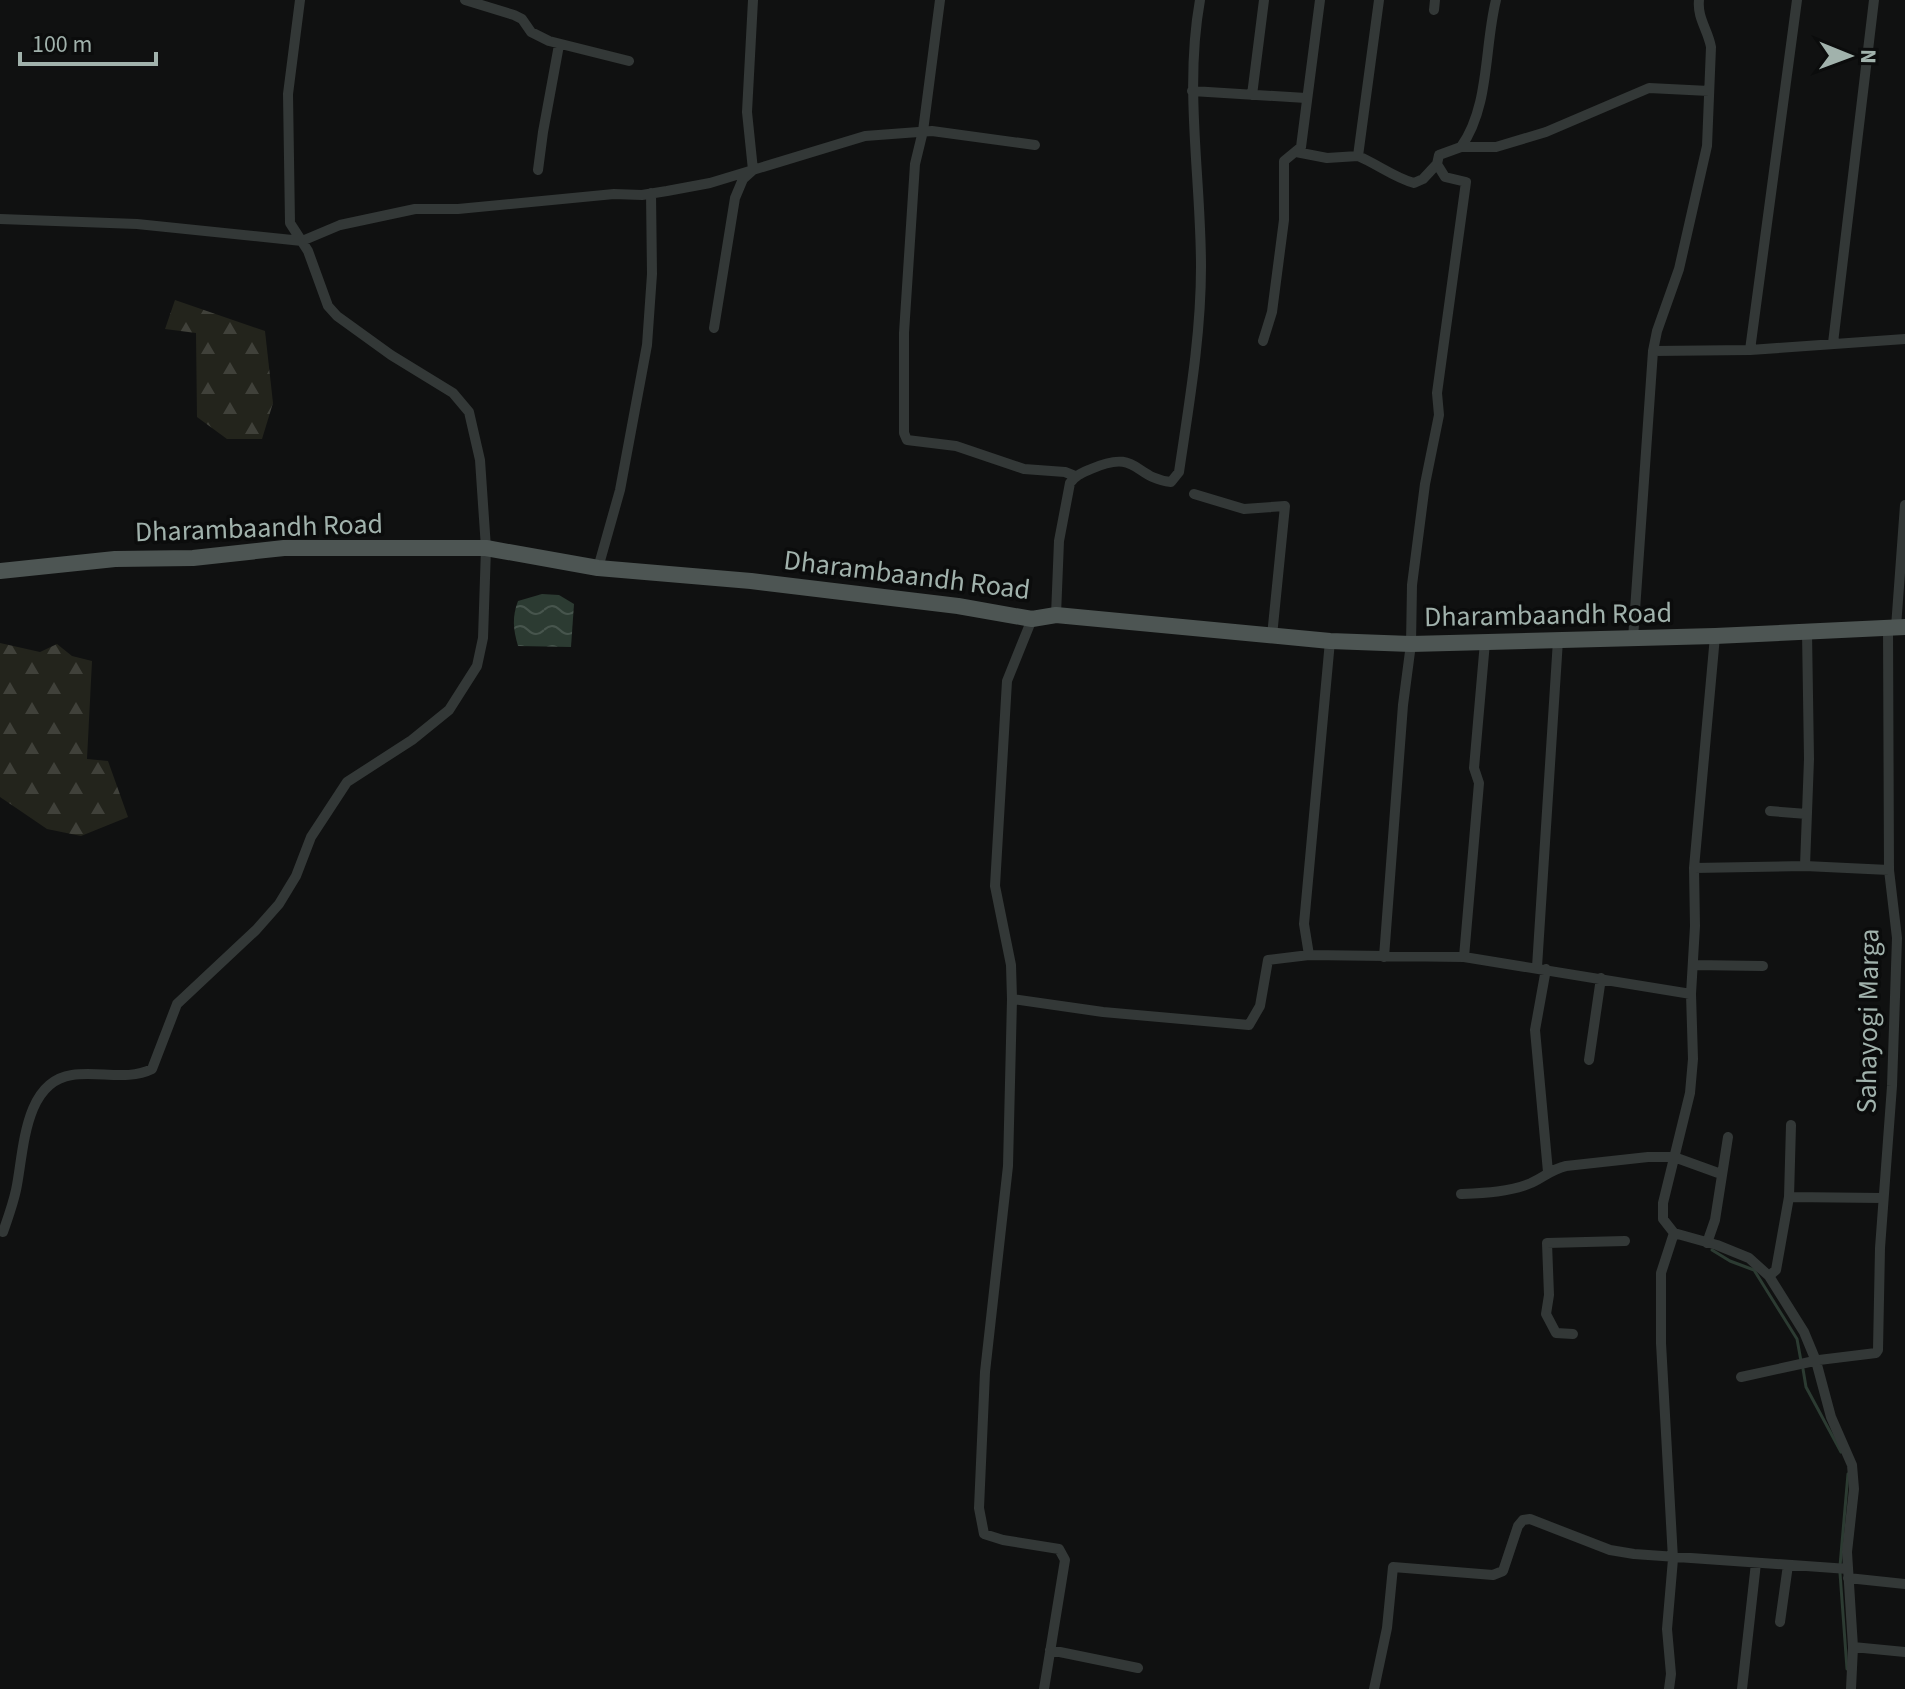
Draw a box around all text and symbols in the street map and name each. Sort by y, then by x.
scale bar [20,16,156,66]
north arrow [1809,16,1889,96]
text: 100 m [32,27,92,62]
text: N [1852,49,1884,64]
street label: Dharambaandh Road [134,504,384,552]
street label: Dharambaandh Road [781,540,1033,610]
street label: Dharambaandh Road [1424,593,1672,637]
street label: Sahayogi Marga [1846,928,1890,1114]

